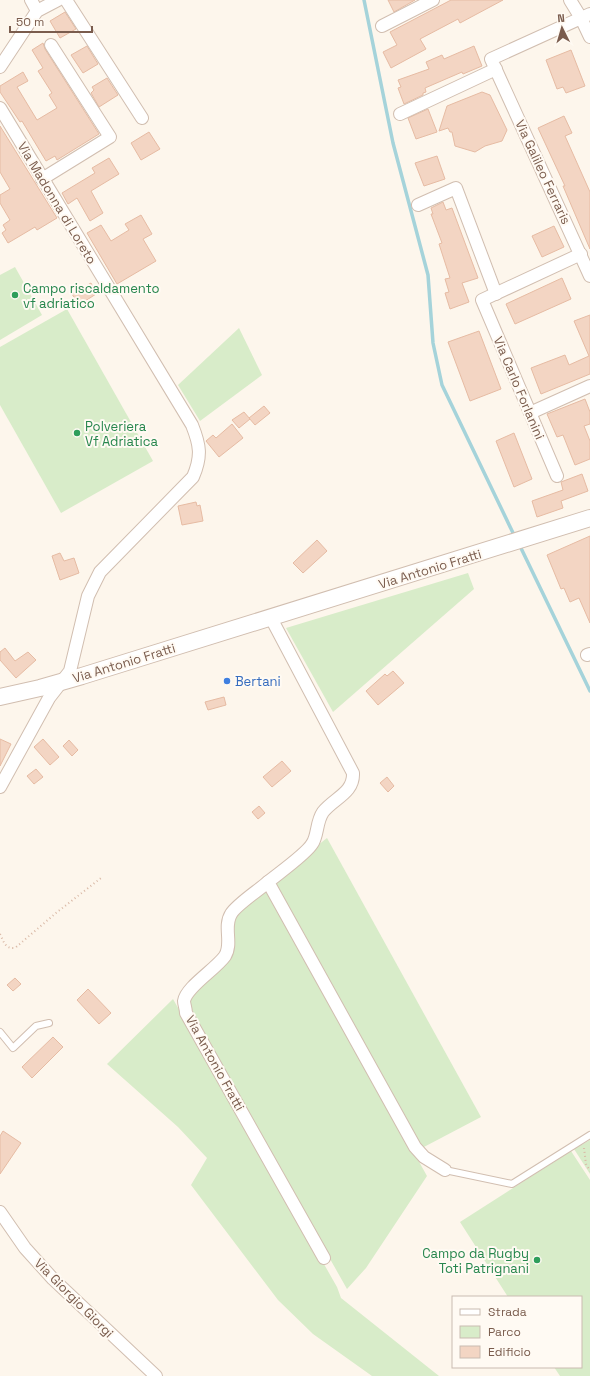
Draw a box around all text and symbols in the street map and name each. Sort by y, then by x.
scale bar [10,8,92,34]
north arrow [542,8,582,48]
text: N [557,11,565,25]
text: 50 m [16,14,44,30]
street label: Via Galileo Ferraris [511,117,575,227]
street label: Via Madonna di Loreto [14,139,100,267]
place label: Campo riscaldamento vf adriatico [23,280,159,312]
marker: Campo riscaldamento vf adriatico [10,290,20,300]
street label: Via Carlo Forlanini [490,334,548,442]
place label: Polveriera Vf Adriatica [85,418,159,450]
marker: Polveriera Vf Adriatica [72,428,82,438]
street label: Via Antonio Fratti [377,545,483,593]
street label: Via Antonio Fratti [71,639,177,687]
place label: Bertani [235,673,281,690]
marker: Bertani [222,676,232,686]
street label: Via Antonio Fratti [182,1012,248,1114]
place label: Campo da Rugby Toti Patrignani [422,1245,529,1277]
street label: Via Giorgio Giorgi [31,1255,117,1341]
marker: Campo da Rugby Toti Patrignani [532,1255,542,1265]
legend [452,1296,582,1368]
text: Strada [488,1304,527,1320]
text: Parco [488,1324,521,1340]
text: Edificio [488,1344,531,1360]

